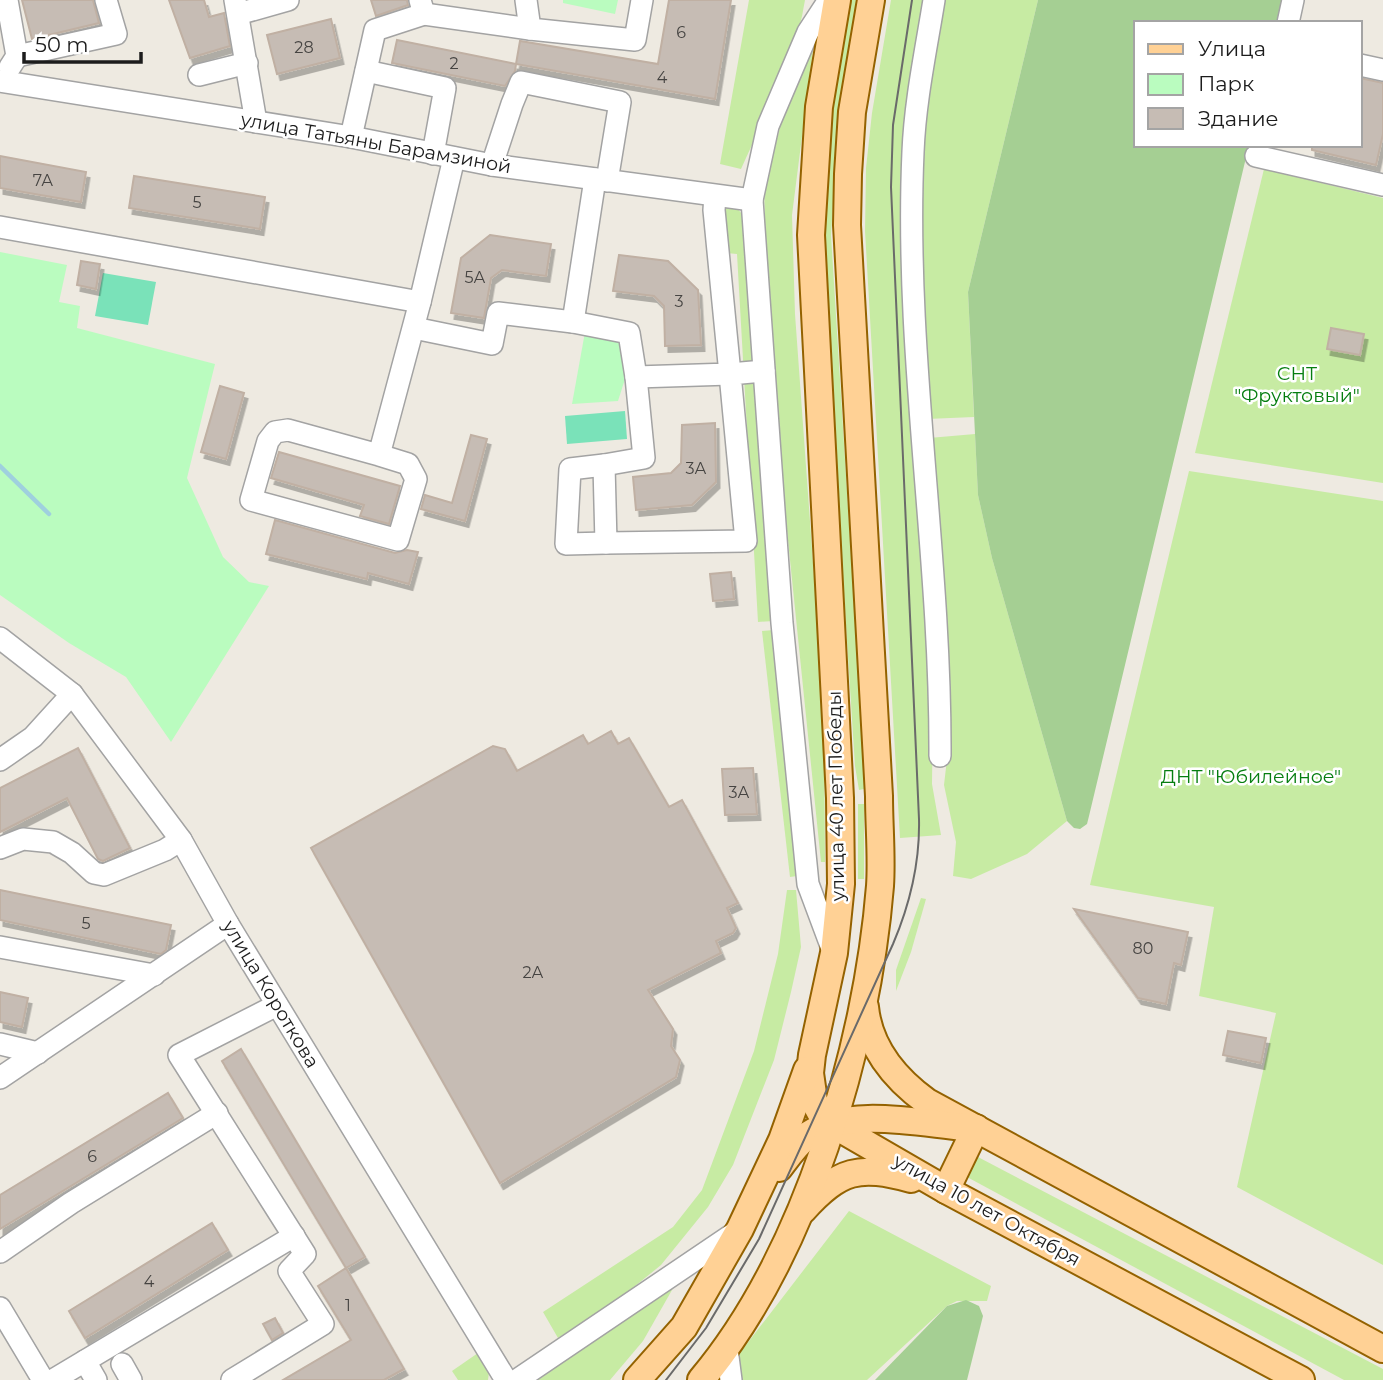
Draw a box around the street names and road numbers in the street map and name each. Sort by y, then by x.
street label: улица Татьяны Барамзиной [238,108,513,178]
street label: улица 40 лет Победы [823,690,849,903]
street label: улица Короткова [217,915,324,1072]
street label: улица 10 лет Октября [889,1149,1084,1271]

